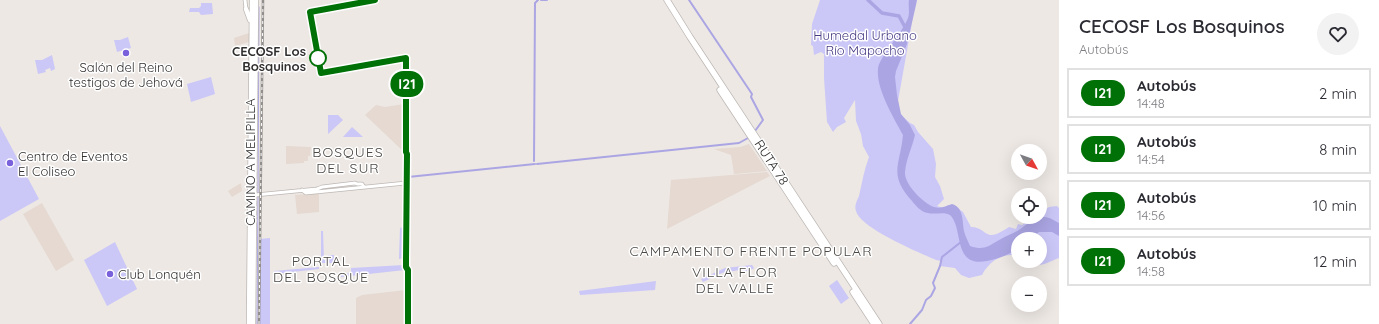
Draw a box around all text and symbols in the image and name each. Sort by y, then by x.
button: heart [1317,13,1359,55]
text: CECOSF Los Bosquinos [1079,14,1285,38]
park label: Humedal Urbano Río Mapocho [813,27,917,58]
text: Autobús [1079,41,1128,57]
place label: CECOSF Los Bosquinos [232,43,306,74]
marker: Salón del Reino testigos de Jehová [121,48,131,58]
marker: CECOSF Los Bosquinos [309,49,327,67]
place label: Salón del Reino testigos de Jehová [69,59,183,90]
line badge: I21 [384,71,430,97]
text: I21 [398,75,416,93]
text: Autobús [1137,76,1196,95]
text: I21 [1094,84,1112,102]
text: 2 min [1319,84,1357,103]
text: 14:48 [1137,95,1165,111]
street label: CAMINO A MELIPILLA [242,98,258,226]
text: Autobús [1137,132,1196,151]
street label: RUTA 78 [751,136,793,188]
text: I21 [1094,140,1112,158]
text: 8 min [1319,140,1357,159]
district label: BOSQUES DEL SUR [312,143,384,177]
north arrow [1011,144,1047,180]
map controls [1011,144,1047,312]
place label: Centro de Eventos El Coliseo [18,148,128,179]
text: 14:54 [1137,151,1165,167]
marker: Centro de Eventos El Coliseo [5,158,15,168]
button: locate [1011,188,1047,224]
text: Autobús [1137,188,1196,207]
text: I21 [1094,196,1112,214]
text: 10 min [1313,196,1357,215]
text: 14:56 [1137,207,1165,223]
button: + [1011,232,1047,268]
district label: CAMPAMENTO FRENTE POPULAR [629,242,873,260]
text: Autobús [1137,244,1196,263]
district label: PORTAL DEL BOSQUE [273,252,369,286]
text: I21 [1094,252,1112,270]
text: 12 min [1313,252,1357,271]
district label: VILLA FLOR DEL VALLE [692,263,778,297]
text: 14:58 [1137,263,1165,279]
place label: Club Lonquén [118,266,201,282]
marker: Club Lonquén [105,269,115,279]
button: − [1011,276,1047,312]

